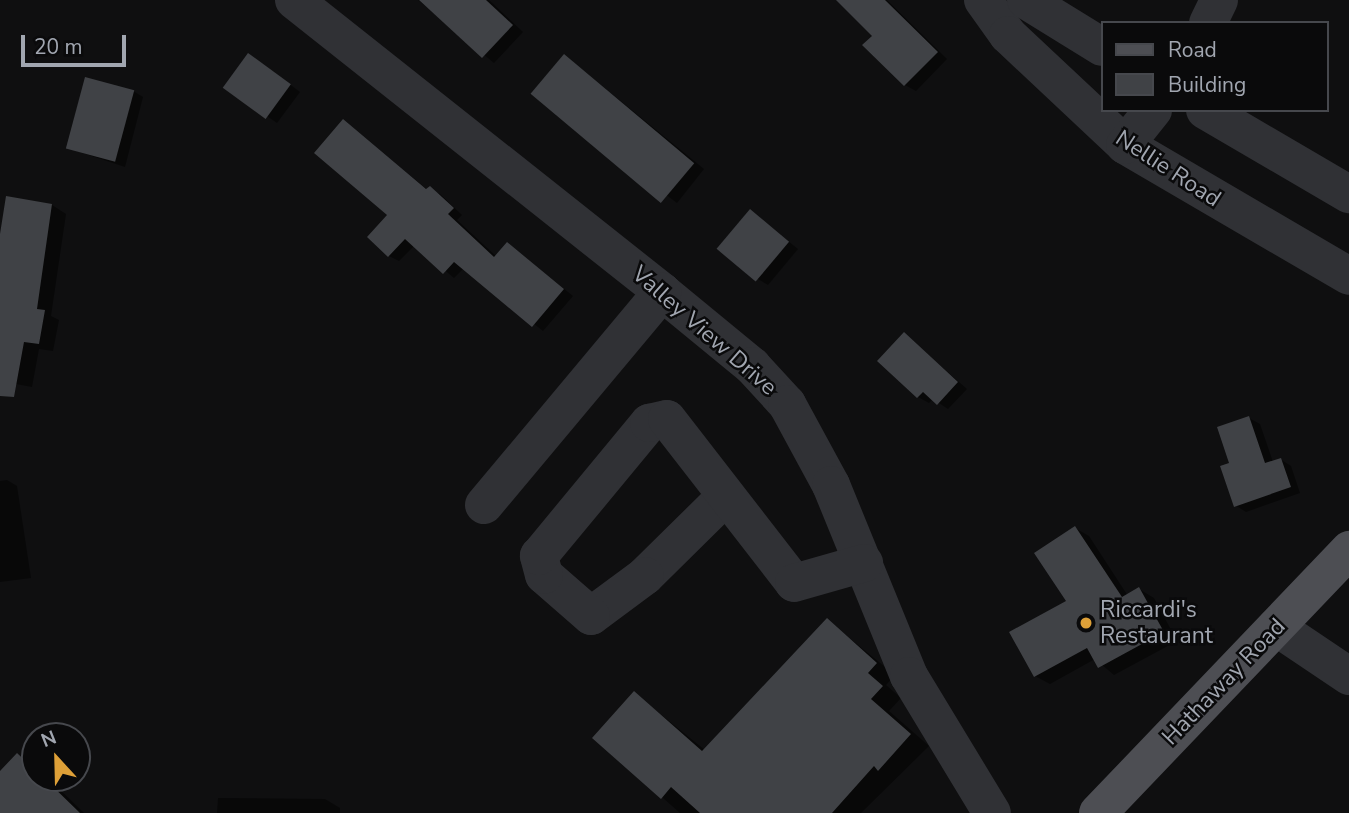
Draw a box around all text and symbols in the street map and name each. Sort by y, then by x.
scale bar [24,21,130,65]
legend [1100,21,1328,112]
text: 20 m [34,33,83,61]
text: Road [1168,36,1217,64]
text: Building [1168,71,1246,99]
street label: Nellie Road [1110,125,1226,213]
street label: Valley View Drive [626,261,782,401]
place label: Riccardi's Restaurant [1100,596,1213,650]
street label: Hathaway Road [1157,613,1291,751]
marker: Riccardi's Restaurant [1078,615,1094,631]
north arrow [21,722,91,792]
text: N [37,725,60,754]

